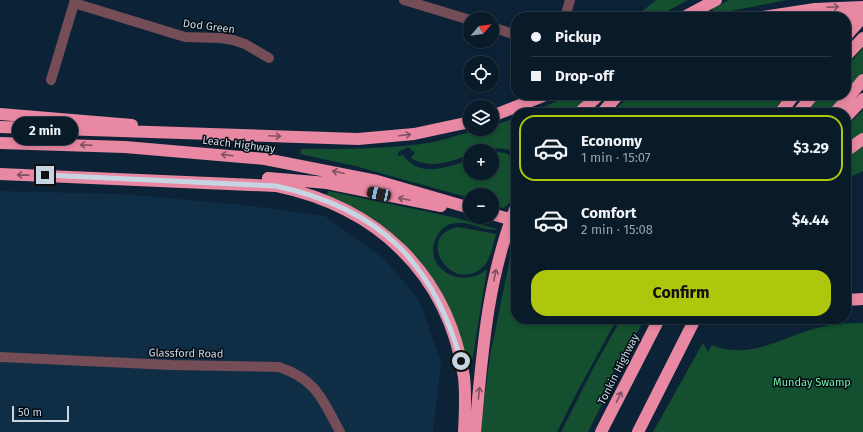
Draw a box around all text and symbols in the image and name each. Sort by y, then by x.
one-way arrow [826,4,839,11]
north arrow [463,12,499,48]
map controls [463,12,499,224]
street label: Dod Green [182,17,236,36]
text: Pickup [555,28,601,46]
button: locate [463,56,499,92]
text: Drop-off [555,67,614,85]
button: layers [463,100,499,136]
callout: 2 min [12,117,78,145]
text: 2 min [29,123,61,138]
icon: car [533,130,569,166]
one-way arrow [398,131,411,138]
text: Economy [581,132,642,150]
one-way arrow [268,133,281,140]
street label: Leach Highway [202,134,277,155]
text: $3.29 [793,139,829,157]
one-way arrow [80,142,93,149]
button: + [463,144,499,180]
text: 1 min · 15:07 [581,150,651,165]
one-way arrow [221,151,234,158]
route end [36,166,54,184]
one-way arrow [332,168,345,176]
one-way arrow [17,171,30,179]
car [366,186,392,202]
button: − [463,188,499,224]
one-way arrow [398,195,411,203]
icon: car [533,202,569,238]
text: Comfort [581,204,637,222]
text: $4.44 [792,211,829,229]
text: 2 min · 15:08 [581,222,653,237]
one-way arrow [491,269,499,282]
button: Confirm [531,270,831,316]
street label: Tonkin Highway [595,331,642,407]
street label: Glassford Road [148,346,224,361]
route start [452,352,470,370]
park label: Munday Swamp [773,376,851,389]
one-way arrow [475,387,482,400]
one-way arrow [616,391,623,403]
scale bar [12,404,69,423]
text: 50 m [18,406,42,419]

